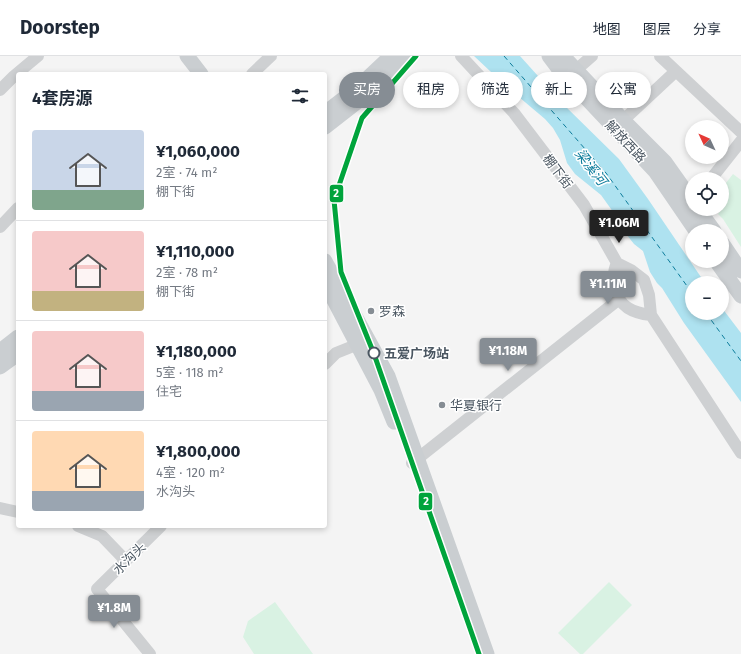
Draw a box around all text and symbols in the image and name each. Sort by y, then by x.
text: Doorstep [20,16,100,39]
text: 地图 [593,21,621,38]
text: 图层 [643,21,671,38]
text: 分享 [693,21,721,38]
chip: 买房 [339,72,395,108]
chip: 租房 [403,72,459,108]
chip: 筛选 [467,72,523,108]
chip: 新上 [531,72,587,108]
chip: 公寓 [595,72,651,108]
icon: filters [289,85,311,107]
text: 4套房源 [32,88,93,109]
street label: 解放西路 [602,117,649,165]
north arrow [685,120,729,164]
map controls [685,120,729,320]
text: ¥1,060,000 [156,141,240,162]
icon: home [64,146,112,194]
water label: 梁溪河 [571,146,612,191]
street label: 棚下街 [540,151,575,191]
text: 2室 · 74 m² [156,165,217,180]
button: locate [685,172,729,216]
text: 棚下街 [156,184,195,199]
line badge: 2 [329,184,344,203]
text: 2 [333,187,339,200]
pin: ¥1.06M [586,210,652,244]
text: ¥1.06M [598,215,640,230]
button: + [685,224,729,268]
text: ¥1,110,000 [156,241,235,262]
icon: home [64,247,112,295]
text: 2室 · 78 m² [156,265,218,280]
pin: ¥1.11M [575,271,641,305]
text: ¥1.11M [590,276,626,291]
button: − [685,276,729,320]
text: 棚下街 [156,284,195,299]
place label: 罗森 [379,304,405,319]
marker: 罗森 [366,306,376,316]
pin: ¥1.18M [475,338,541,372]
text: ¥1,180,000 [156,341,237,362]
text: ¥1.18M [489,343,527,358]
marker: 五爱广场站 [367,346,381,360]
place label: 五爱广场站 [384,346,449,361]
icon: home [64,347,112,395]
text: 5室 · 118 m² [156,365,223,380]
text: 住宅 [156,384,182,399]
place label: 华夏银行 [450,398,502,413]
marker: 华夏银行 [437,400,447,410]
text: ¥1,800,000 [156,441,241,462]
icon: home [64,447,112,495]
text: 4室 · 120 m² [156,465,225,480]
text: 水沟头 [156,484,195,499]
line badge: 2 [418,492,433,511]
text: 2 [423,495,429,508]
street label: 水沟头 [110,539,149,577]
pin: ¥1.8M [86,595,142,629]
text: ¥1.8M [97,600,131,615]

